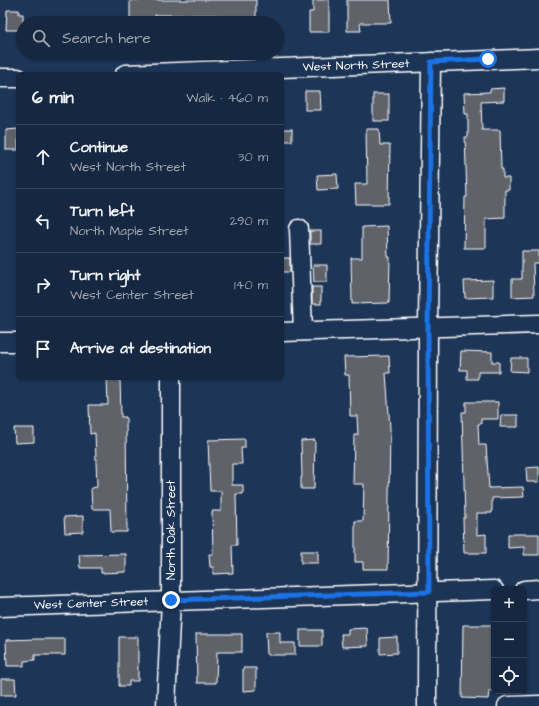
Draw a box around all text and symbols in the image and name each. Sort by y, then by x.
search box [16,16,284,60]
icon: search [30,27,52,49]
text: Search here [62,28,151,49]
route start [479,50,497,68]
street label: West North Street [302,55,410,76]
text: 6 min [32,86,74,110]
text: Walk · 460 m [186,89,268,107]
text: Continue [70,137,128,158]
icon: ahead [32,146,54,168]
text: 30 m [238,148,268,166]
text: West North Street [70,158,186,176]
text: Turn left [70,201,134,222]
icon: left [32,210,54,232]
text: 290 m [230,212,268,230]
text: North Maple Street [70,222,189,240]
text: Turn right [70,265,141,286]
icon: right [32,274,54,296]
text: 140 m [234,276,268,294]
text: West Center Street [70,286,194,304]
icon: arrive [32,338,54,360]
text: Arrive at destination [70,338,211,359]
street label: North Oak Street [163,480,180,580]
map controls [491,586,527,694]
button: + [491,586,527,622]
route end [162,591,180,609]
street label: West Center Street [34,593,149,614]
button: − [491,622,527,658]
button: locate [491,658,527,694]

